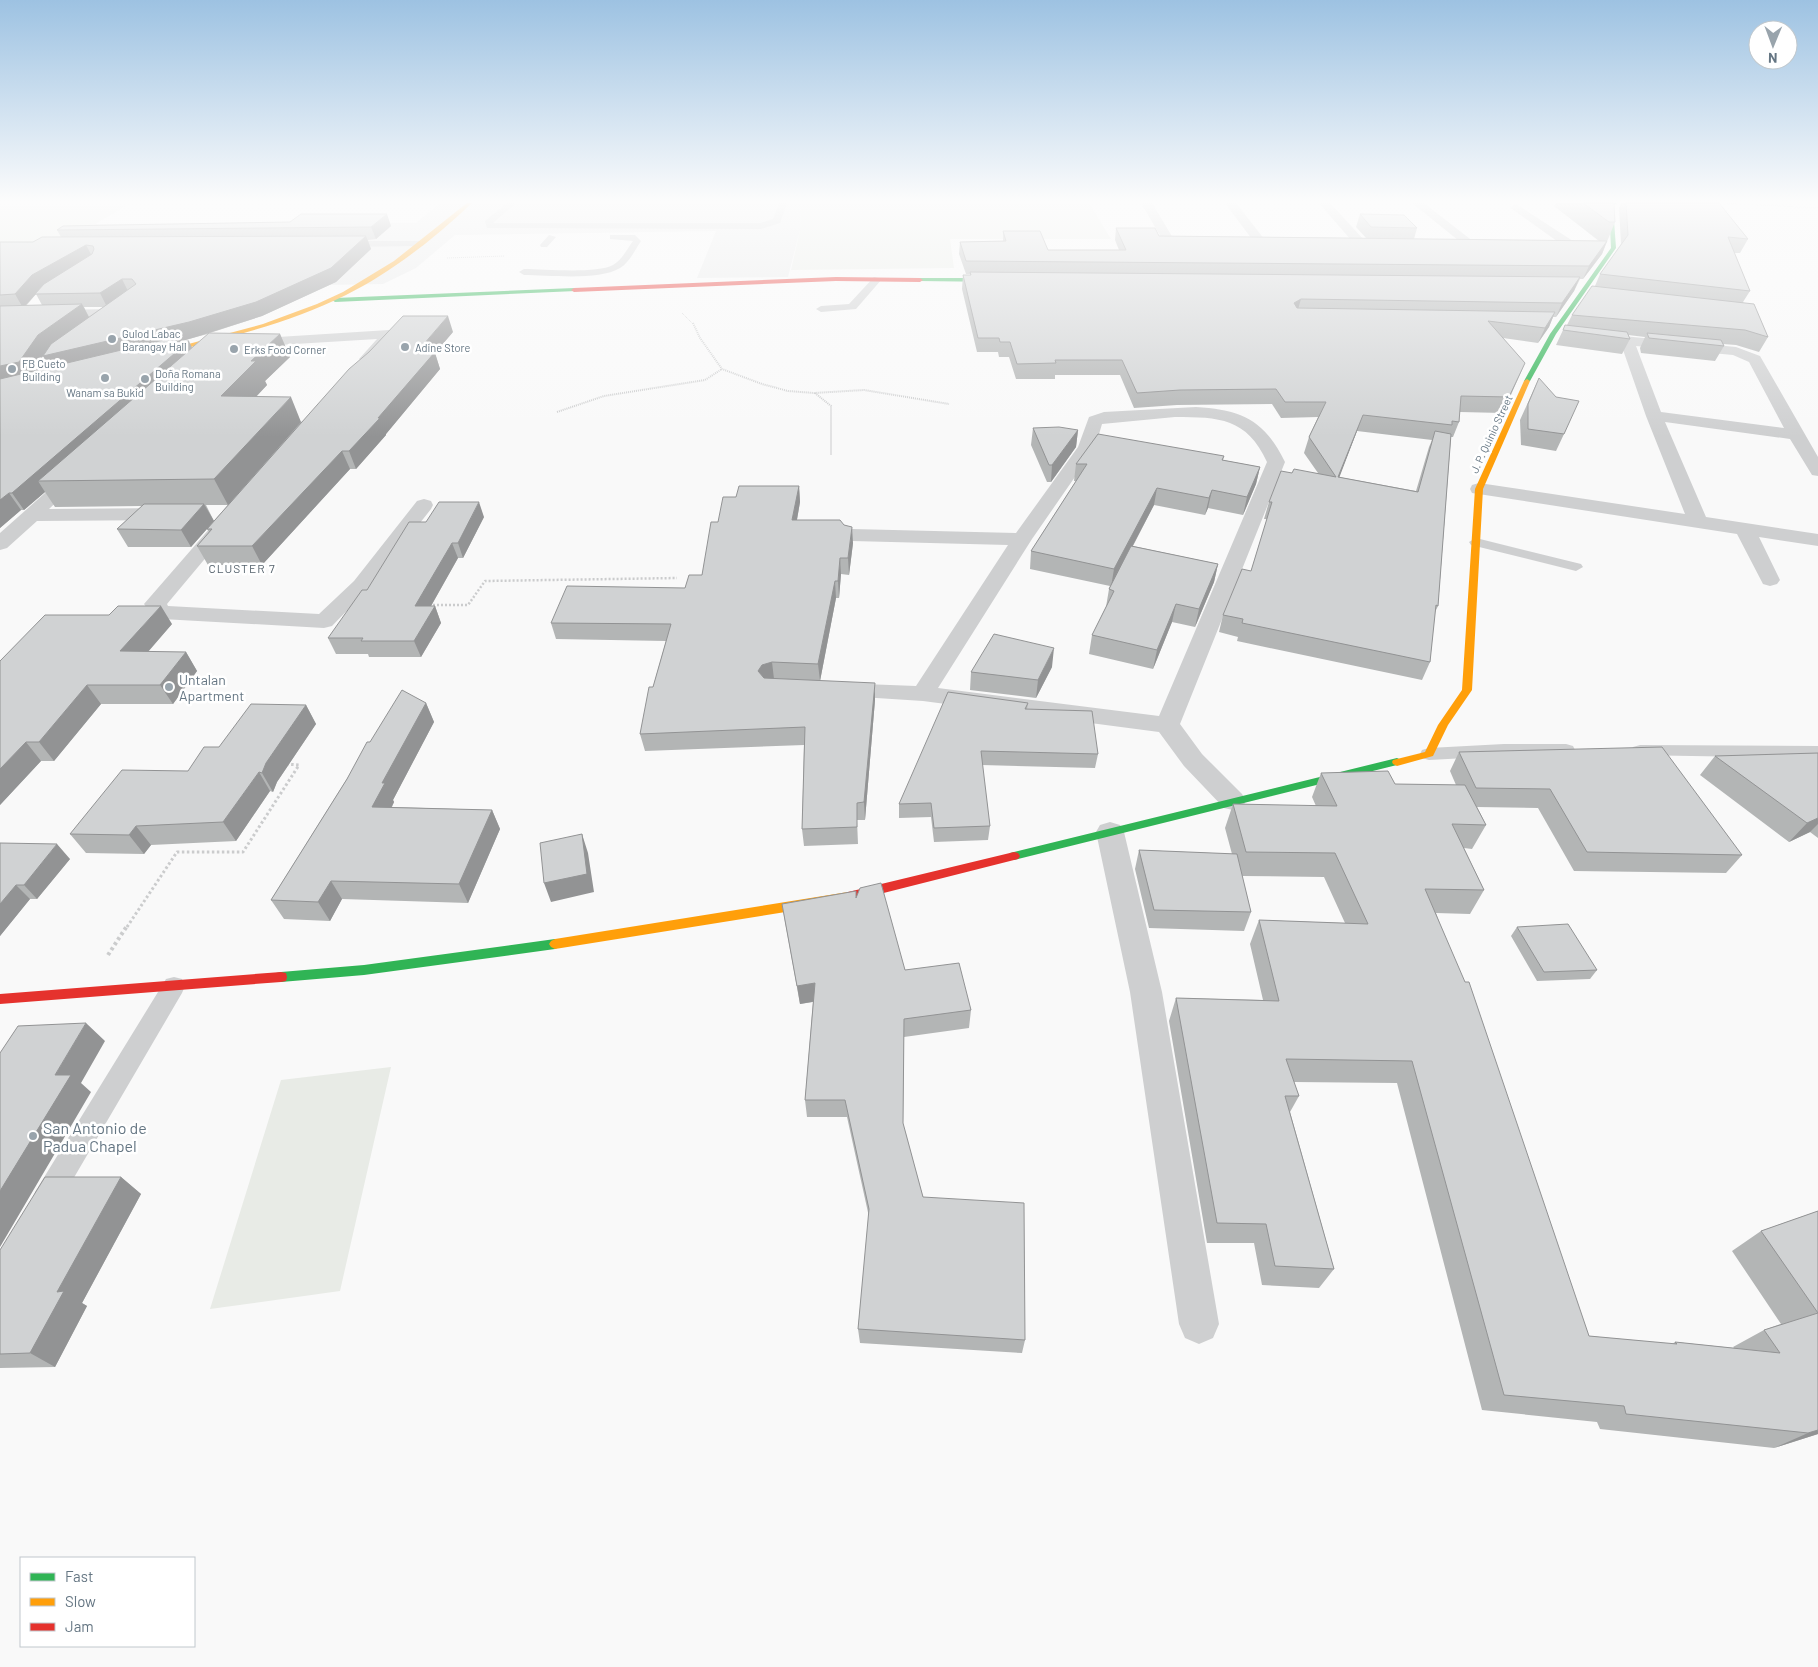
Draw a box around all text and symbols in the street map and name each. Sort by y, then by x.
north arrow [1748,20,1798,70]
text: N [1768,50,1778,67]
place label: Gulod Labac Barangay Hall [122,327,187,353]
marker: Gulod Labac Barangay Hall [106,333,118,345]
marker: Adine Store [399,341,411,353]
place label: Adine Store [415,341,470,354]
marker: Erks Food Corner [228,343,240,355]
place label: Erks Food Corner [244,343,326,356]
place label: FB Cueto Building [22,357,66,383]
marker: FB Cueto Building [6,363,18,375]
place label: Doña Romana Building [155,367,221,393]
marker: Wanam sa Bukid [99,372,111,384]
marker: Doña Romana Building [139,373,151,385]
place label: Wanam sa Bukid [66,386,144,399]
street label: J. P. Quinio Street [1467,393,1515,475]
district label: CLUSTER 7 [208,561,276,575]
place label: Untalan Apartment [179,671,244,704]
marker: Untalan Apartment [163,681,175,693]
place label: San Antonio de Padua Chapel [43,1118,147,1155]
marker: San Antonio de Padua Chapel [27,1130,39,1142]
legend [20,1557,195,1647]
text: Fast [65,1567,93,1585]
text: Slow [65,1592,96,1610]
text: Jam [65,1617,94,1635]

